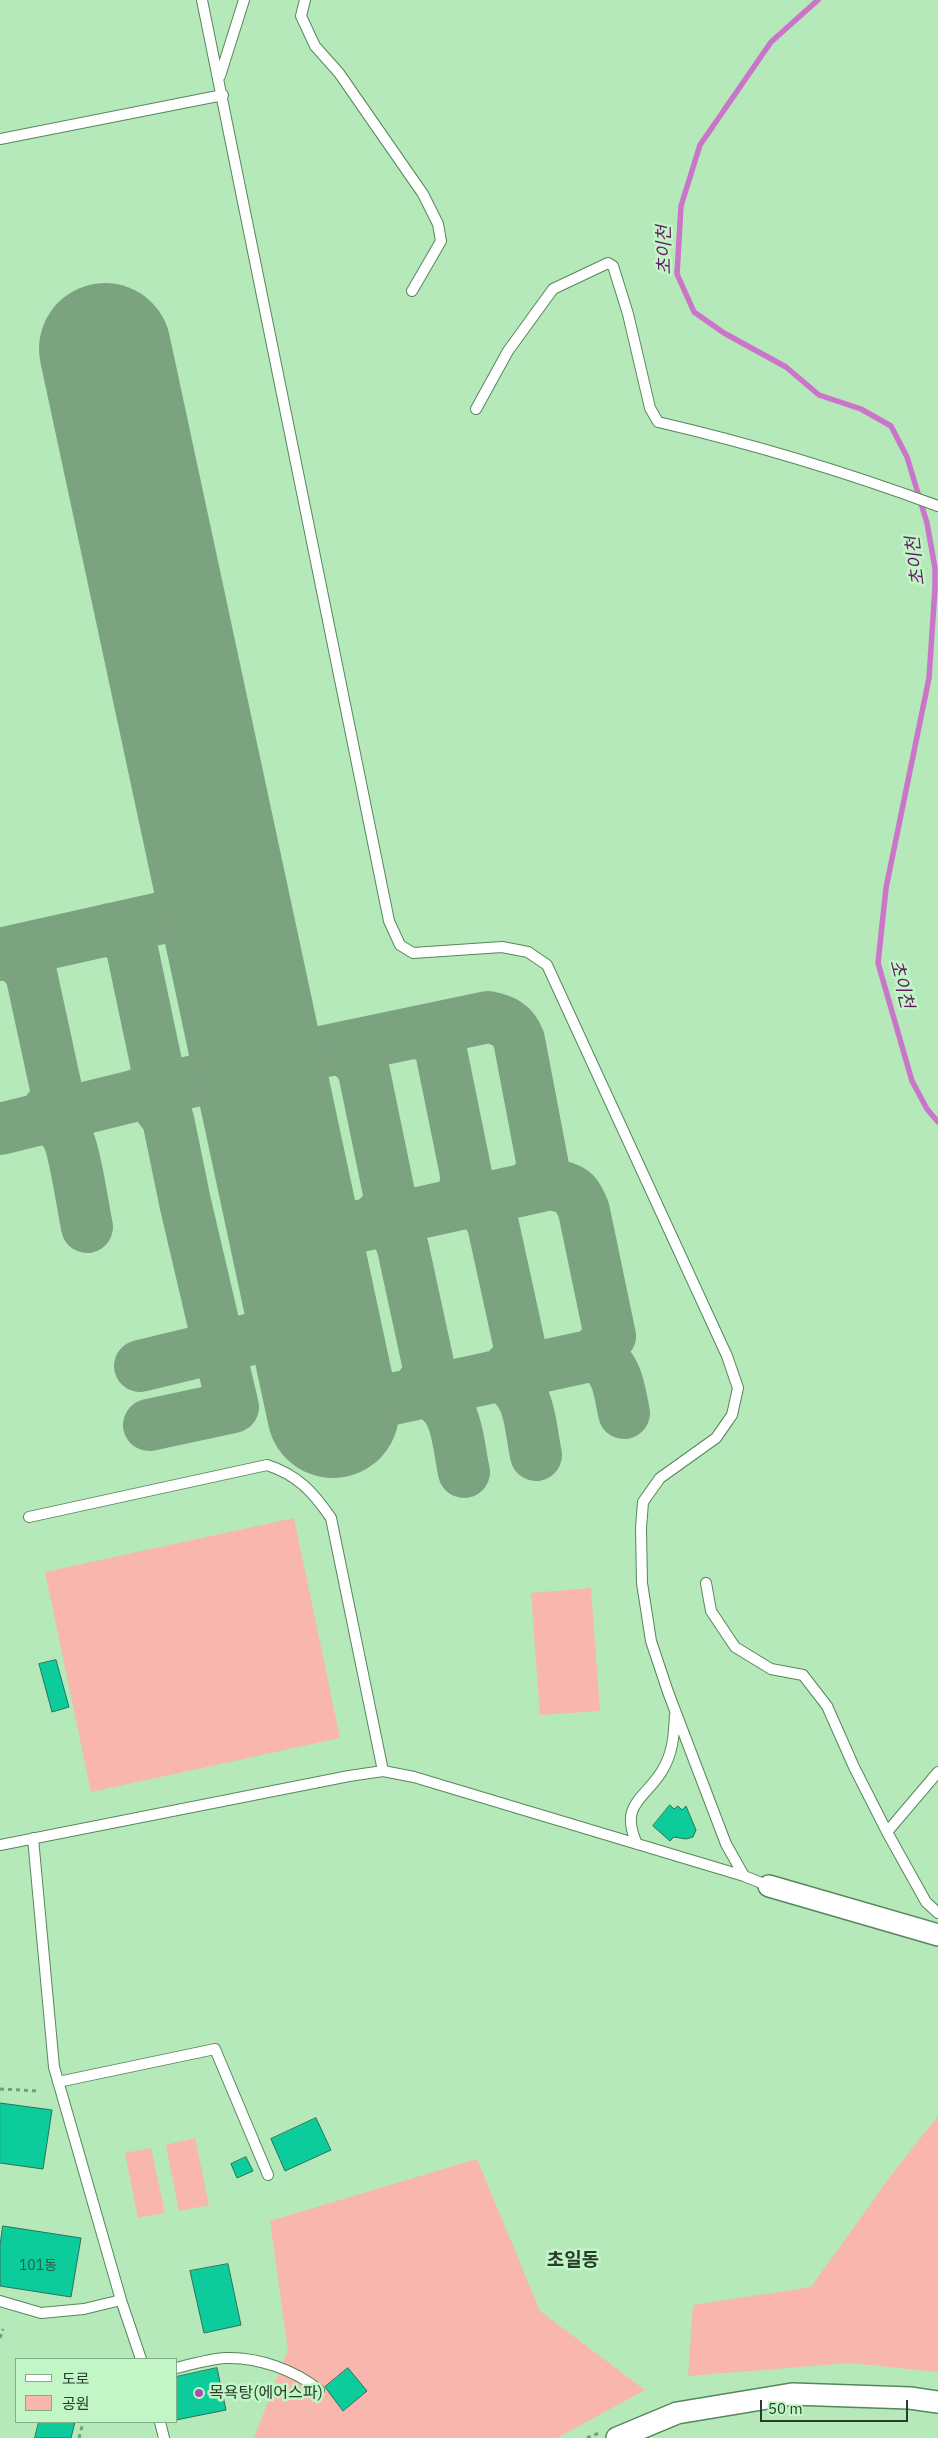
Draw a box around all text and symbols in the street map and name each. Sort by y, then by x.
water label: 초이천 [654,225,676,275]
water label: 초이천 [902,535,930,587]
water label: 초이천 [885,957,917,1011]
district label: 초일동 [547,2250,599,2272]
house number: 101동 [19,2258,57,2274]
legend [15,2358,178,2423]
text: 도로 [62,2369,90,2388]
place label: 목욕탕(에어스파) [209,2383,323,2403]
marker: 목욕탕(에어스파) [193,2387,205,2399]
scale bar [763,2390,910,2422]
text: 공원 [62,2394,90,2413]
text: 50 m [768,2399,803,2418]

